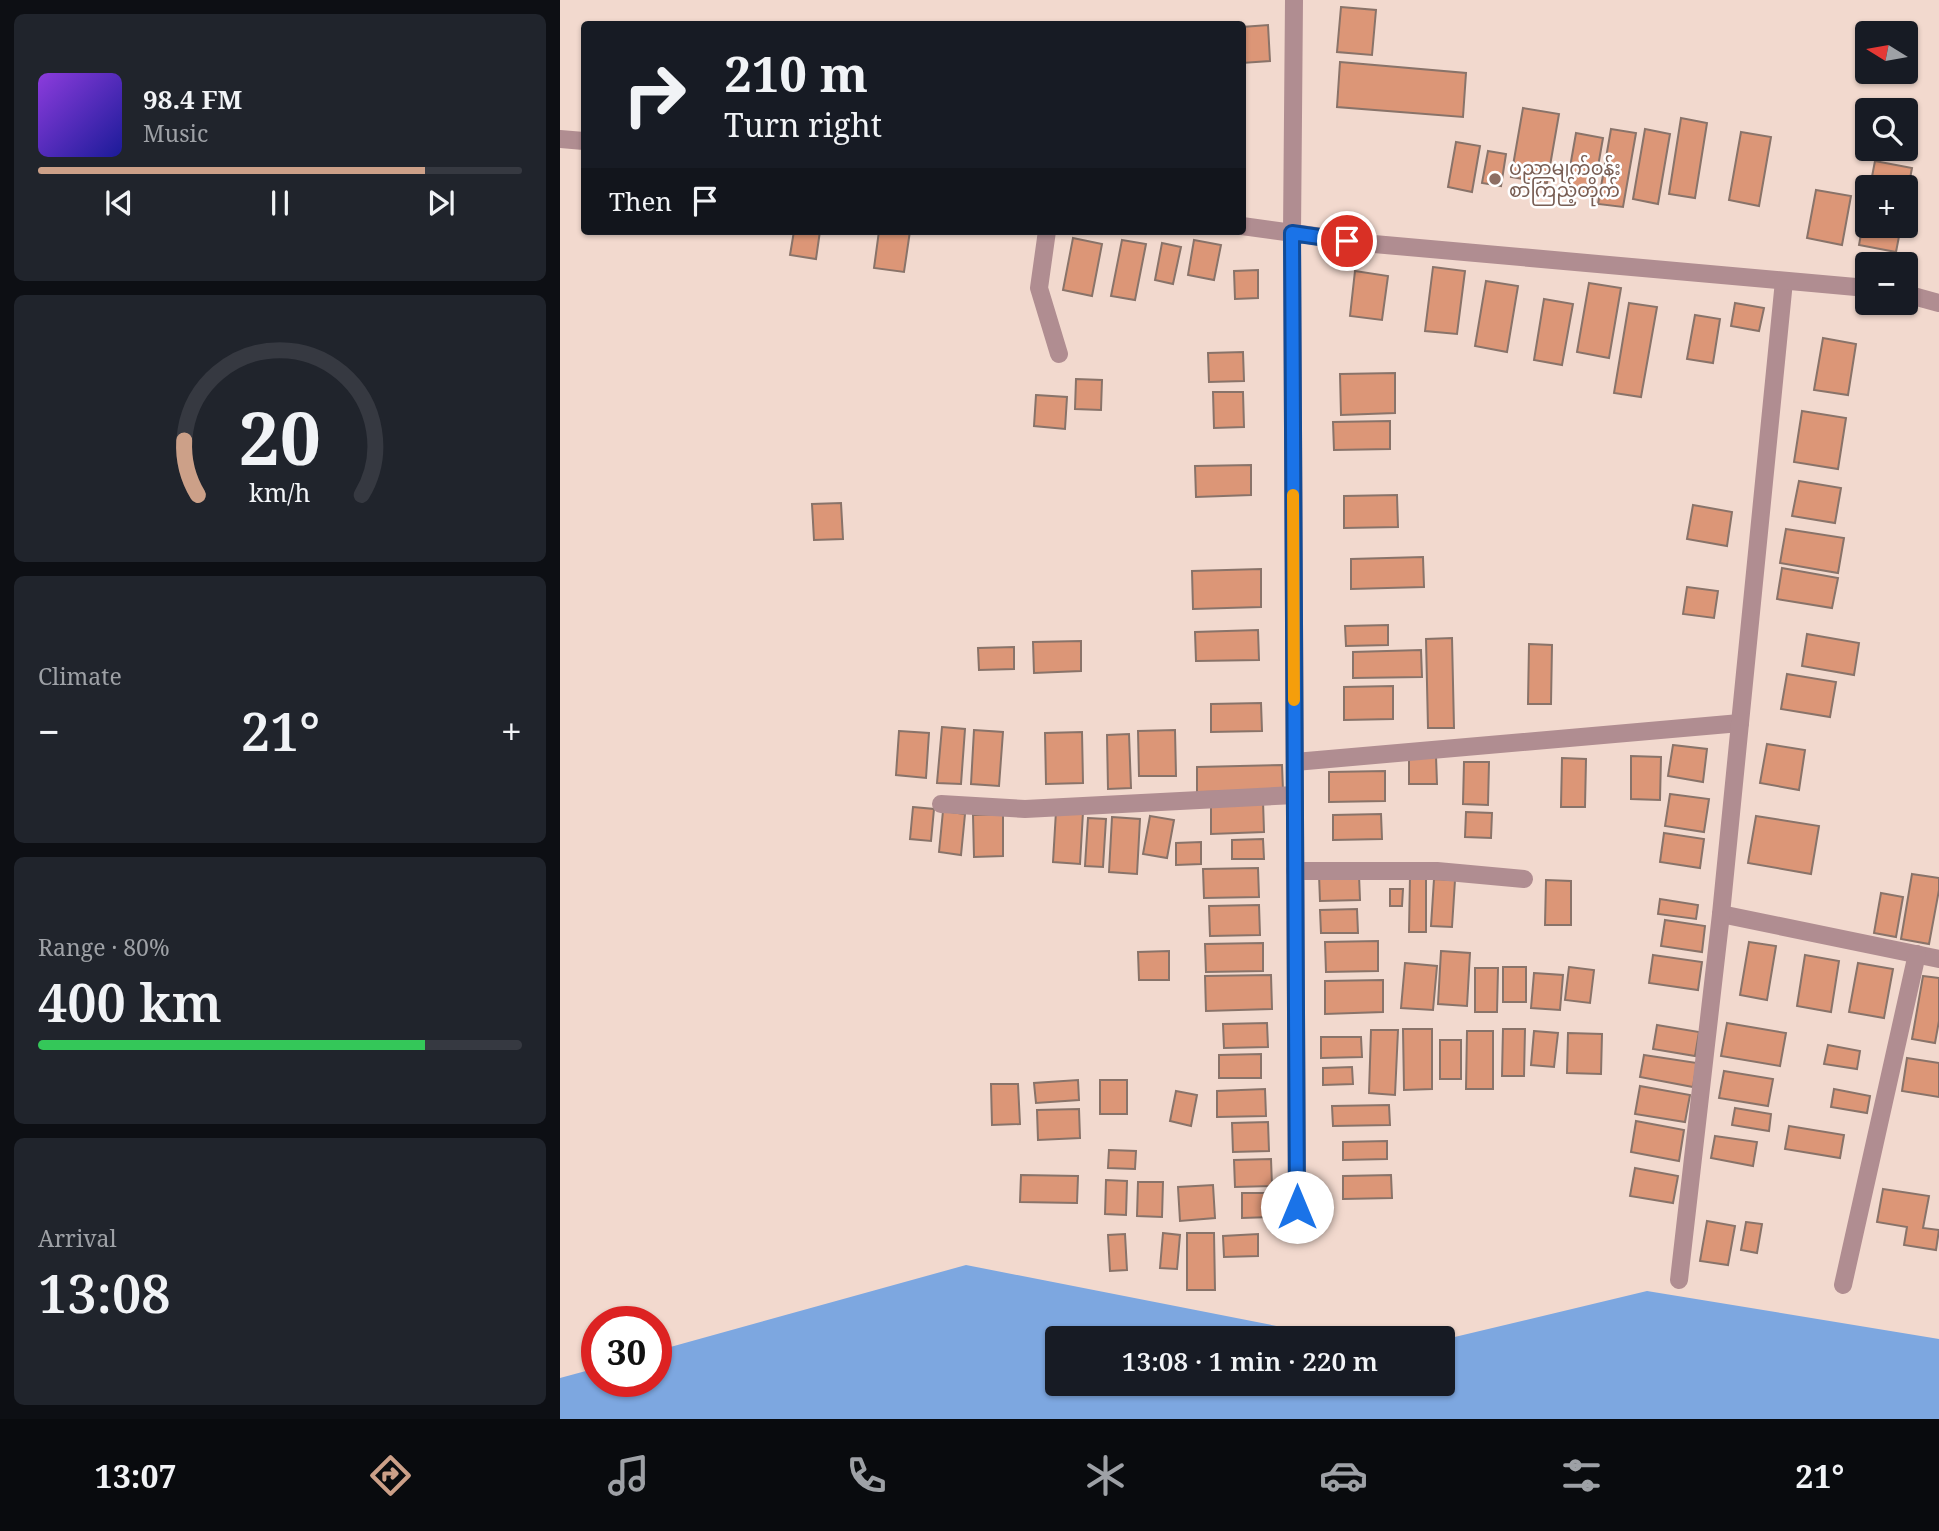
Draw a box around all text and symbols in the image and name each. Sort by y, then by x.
north arrow [1855,21,1918,84]
map controls [1855,21,1918,315]
text: 210 m [724,40,868,106]
icon: right [609,49,700,140]
text: 98.4 FM [143,81,242,117]
button: search [1855,98,1918,161]
text: Turn right [724,103,882,146]
text: Music [143,117,208,149]
place label: ပညာမျက်ဝန်း စာကြည့်တိုက် [1509,154,1621,207]
marker: ပညာမျက်ဝန်း စာကြည့်တိုက် [1487,171,1503,187]
button: + [1855,175,1918,238]
icon: arrive [686,182,724,220]
text: Then [609,183,672,219]
icon: previous [100,184,138,222]
icon: pause [261,184,299,222]
icon: next [422,184,460,222]
pin [1317,211,1377,271]
icon: arrive [1328,222,1366,260]
button: − [1855,252,1918,315]
text: 20 [239,387,321,486]
text: km/h [249,474,311,508]
text: Climate [38,660,122,692]
text: 21° [241,695,320,766]
text: − [38,705,60,757]
text: + [501,705,522,757]
text: Range · 80% [38,931,170,963]
text: 400 km [38,966,222,1037]
position arrow [1260,1170,1334,1244]
text: Arrival [38,1222,117,1254]
text: 13:08 [38,1257,171,1328]
speed limit sign: 30 [581,1306,672,1397]
text: 13:08 · 1 min · 220 m [1122,1343,1378,1379]
icon: directions [366,1451,415,1500]
icon: music [604,1451,653,1500]
icon: phone [842,1451,891,1500]
icon: climate [1081,1451,1130,1500]
icon: car [1319,1451,1368,1500]
icon: filters [1557,1451,1606,1500]
text: 13:07 [95,1454,177,1497]
text: 21° [1795,1454,1844,1497]

